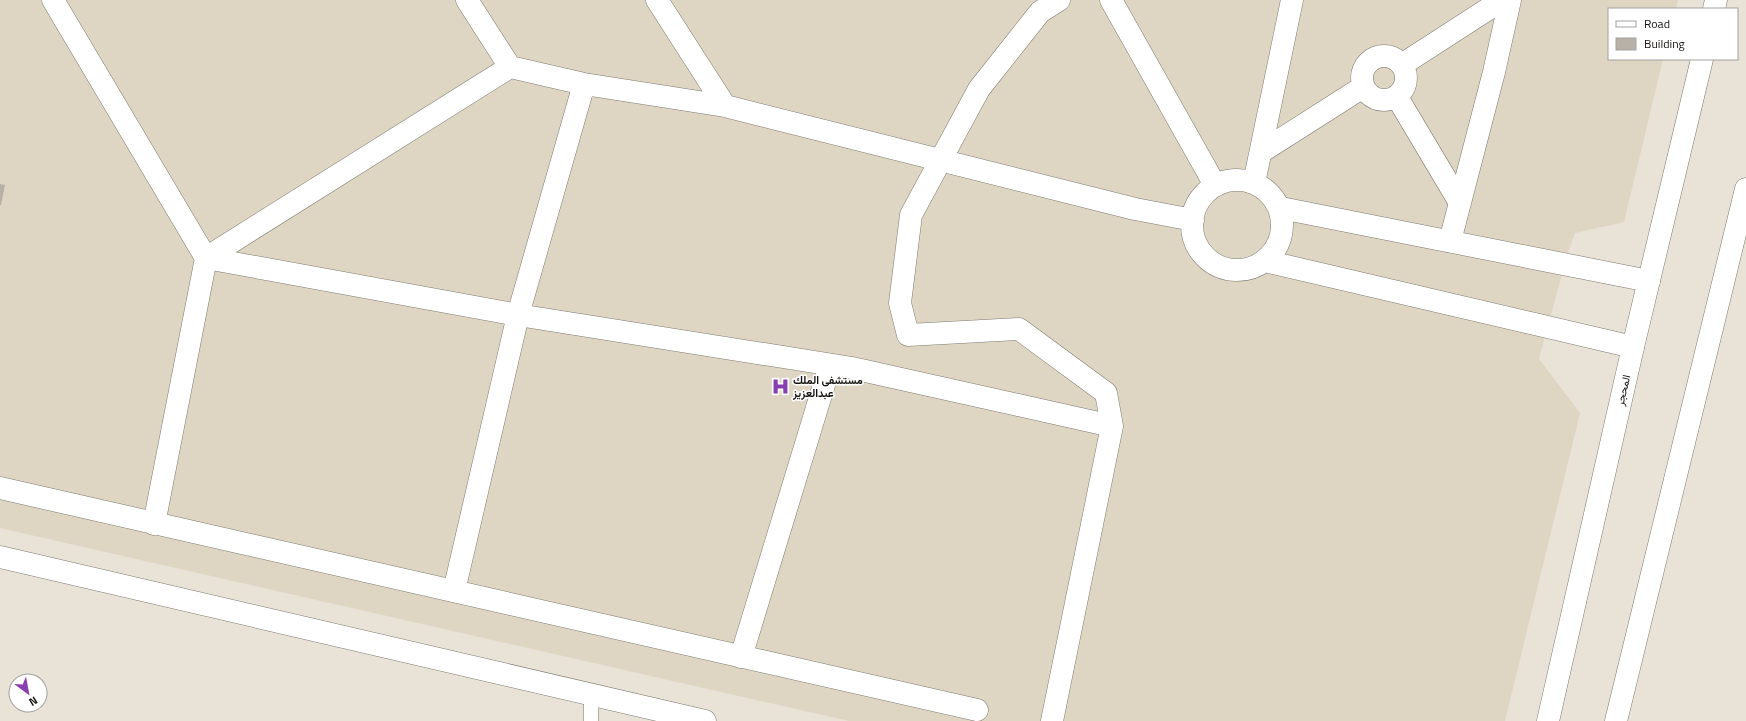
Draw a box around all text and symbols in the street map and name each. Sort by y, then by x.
legend [1608,8,1738,60]
text: Road [1644,14,1670,33]
text: Building [1644,34,1685,53]
place label: مستشفى الملك عبدالعزيز [792,372,863,401]
street label: المحجر [1611,373,1634,408]
hospital icon: مستشفى الملك عبدالعزيز [770,376,790,396]
north arrow [8,673,48,713]
text: N [26,693,41,710]

